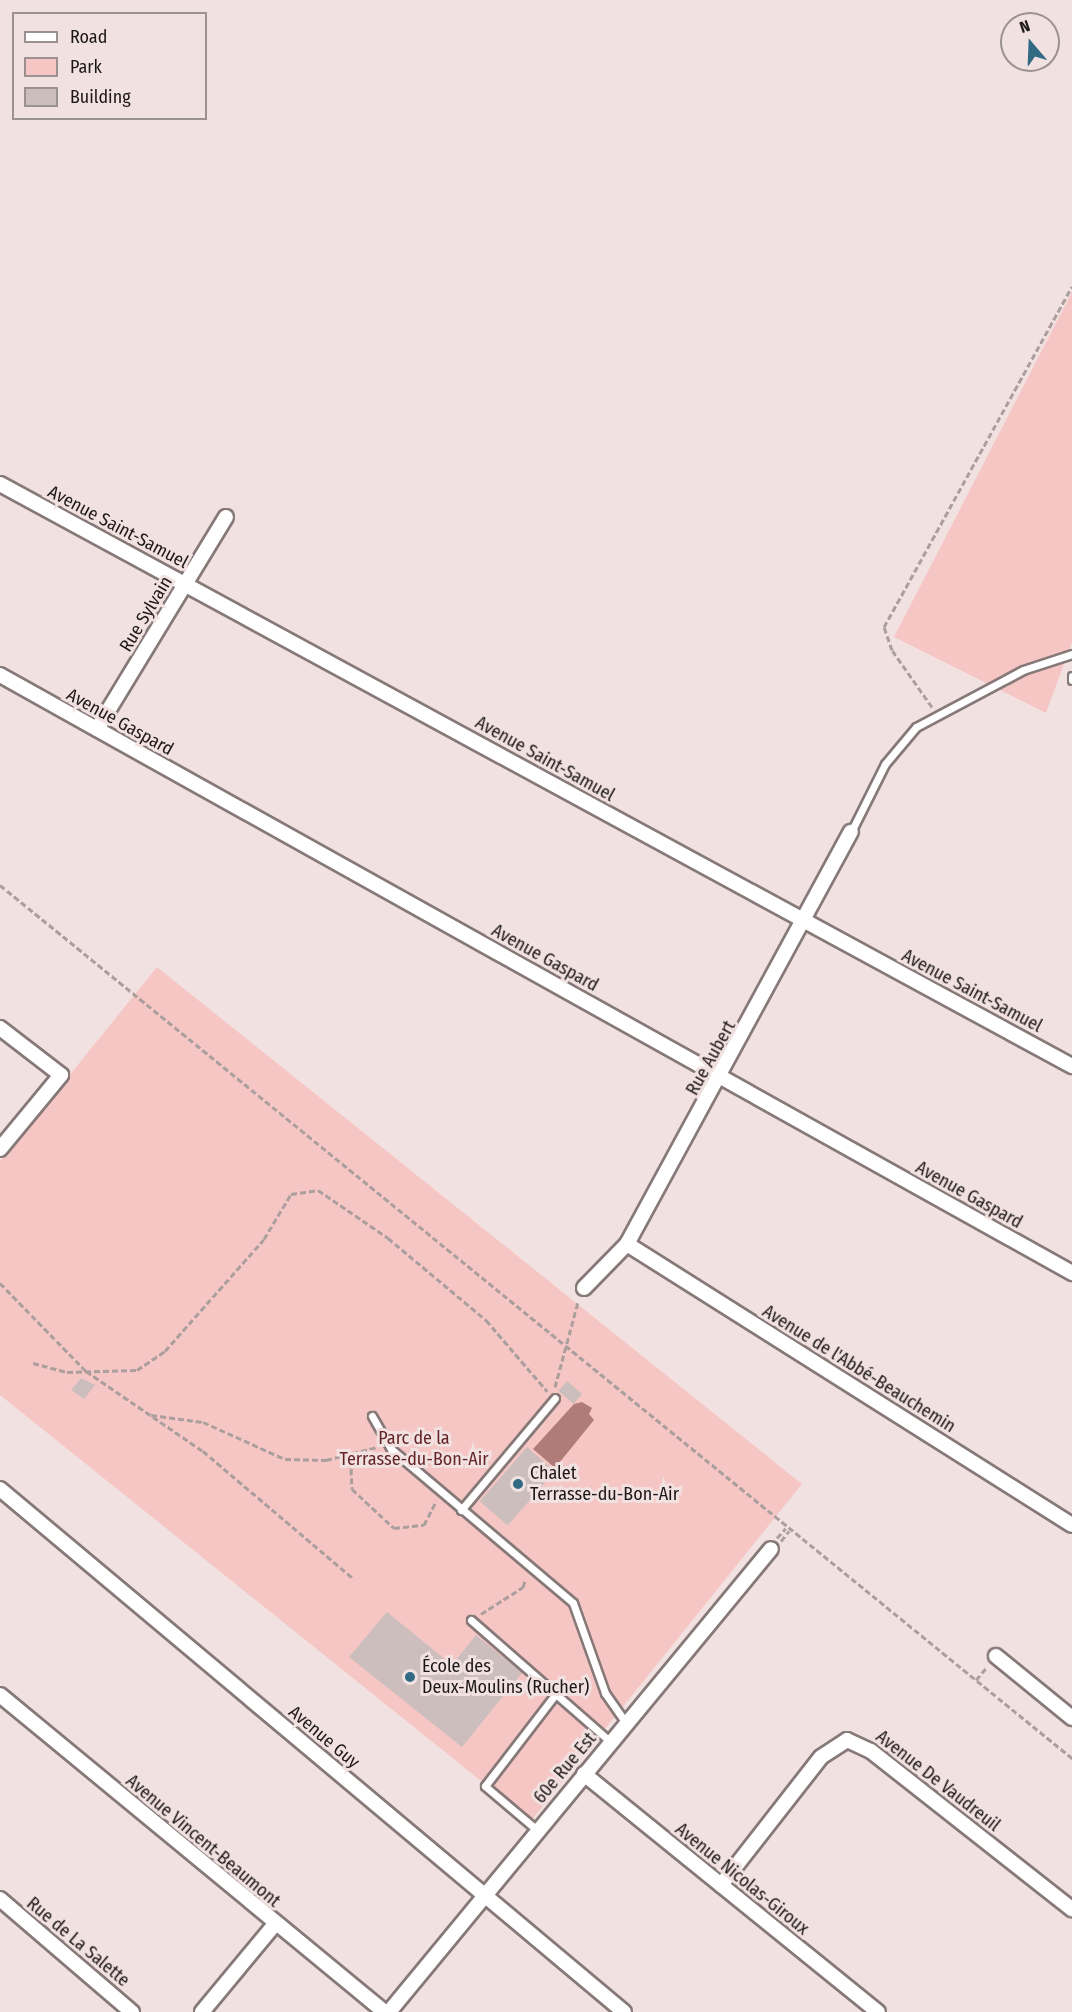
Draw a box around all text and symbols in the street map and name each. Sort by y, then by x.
legend [12,12,207,120]
north arrow [1000,12,1060,72]
text: N [1017,16,1032,37]
text: Road [70,26,107,48]
text: Park [70,56,102,78]
text: Building [70,86,131,108]
street label: Avenue Saint-Samuel [44,481,192,573]
street label: Rue Sylvain [115,572,177,656]
street label: Avenue Gaspard [63,684,177,760]
street label: Avenue Saint-Samuel [472,712,618,806]
street label: Avenue Gaspard [488,920,602,996]
street label: Avenue Saint-Samuel [898,945,1046,1037]
street label: Rue Aubert [682,1017,740,1099]
street label: Avenue Gaspard [912,1157,1026,1233]
street label: Avenue de l'Abbé-Beauchemin [758,1301,960,1437]
park label: Parc de la Terrasse-du-Bon-Air [340,1428,488,1470]
place label: Chalet Terrasse-du-Bon-Air [530,1463,679,1506]
marker: Chalet Terrasse-du-Bon-Air [511,1477,525,1491]
place label: École des Deux-Moulins (Rucher) [422,1656,589,1698]
marker: École des Deux-Moulins (Rucher) [403,1670,417,1684]
street label: Avenue Guy [284,1701,364,1773]
street label: Avenue De Vaudreuil [872,1726,1004,1836]
street label: 60e Rue Est [529,1728,601,1808]
street label: Avenue Vincent-Beaumont [122,1770,284,1912]
street label: Avenue Nicolas-Giroux [671,1819,813,1939]
street label: Rue de La Salette [22,1893,134,1991]

